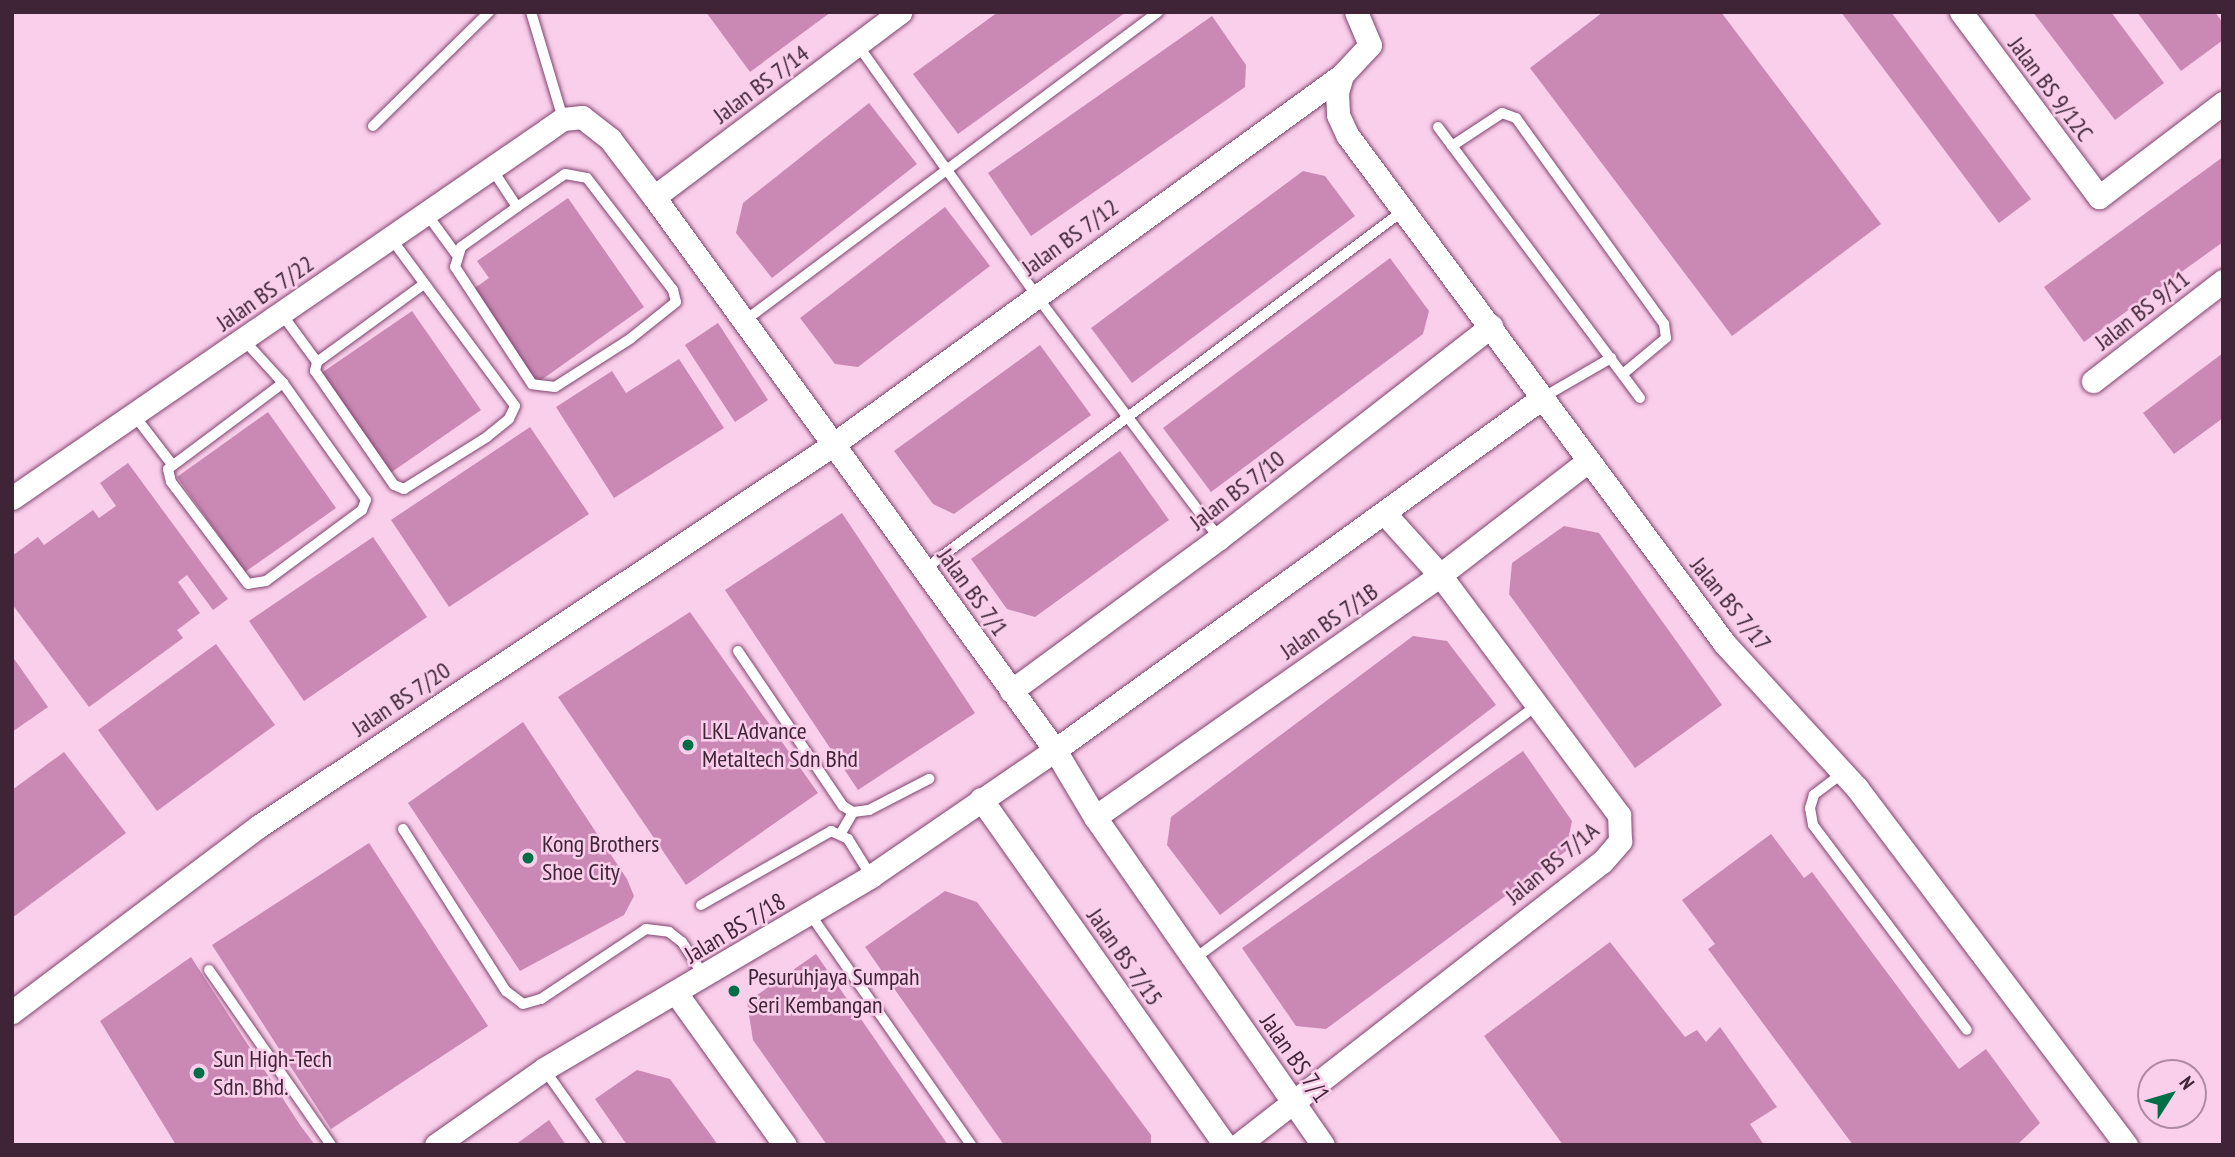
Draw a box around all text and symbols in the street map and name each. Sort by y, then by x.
street label: Jalan BS 9/12C [2002,31,2100,147]
street label: Jalan BS 7/14 [707,39,815,129]
street label: Jalan BS 7/12 [1016,192,1124,282]
street label: Jalan BS 7/22 [211,249,319,337]
street label: Jalan BS 9/11 [2089,264,2195,356]
street label: Jalan BS 7/10 [1184,444,1290,536]
street label: Jalan BS 7/1 [932,542,1014,642]
street label: Jalan BS 7/17 [1684,551,1778,657]
street label: Jalan BS 7/1B [1275,577,1383,665]
street label: Jalan BS 7/20 [346,656,456,742]
place label: LKL Advance Metaltech Sdn Bhd [702,717,858,773]
marker: LKL Advance Metaltech Sdn Bhd [680,737,696,753]
street label: Jalan BS 7/1A [1500,816,1604,910]
place label: Kong Brothers Shoe City [542,830,659,886]
marker: Kong Brothers Shoe City [520,850,536,866]
street label: Jalan BS 7/18 [679,887,791,969]
street label: Jalan BS 7/15 [1081,903,1169,1011]
place label: Pesuruhjaya Sumpah Seri Kembangan [748,963,920,1019]
marker: Pesuruhjaya Sumpah Seri Kembangan [726,983,742,999]
street label: Jalan BS 7/1 [1254,1008,1336,1108]
place label: Sun High-Tech Sdn. Bhd. [213,1045,332,1101]
north arrow [2137,1059,2207,1129]
marker: Sun High-Tech Sdn. Bhd. [191,1065,207,1081]
text: N [2174,1071,2200,1094]

